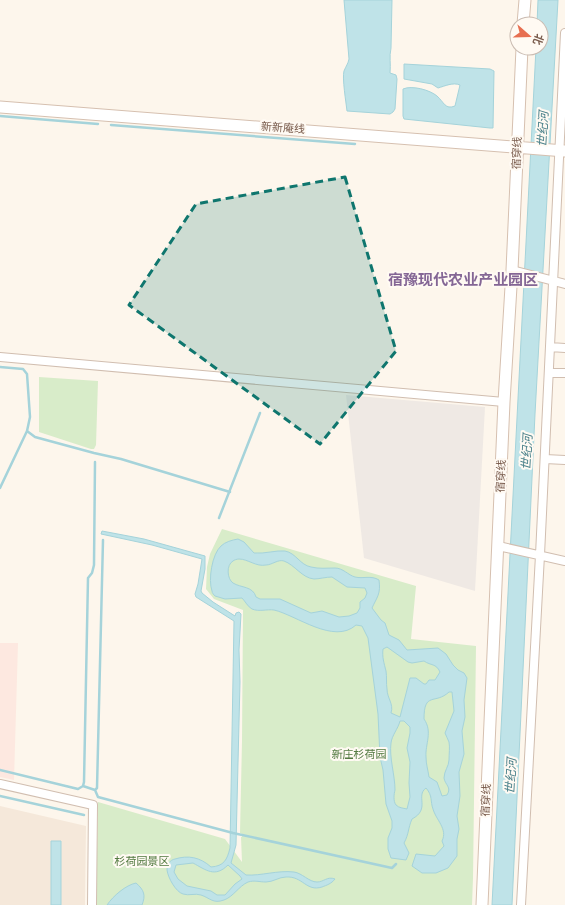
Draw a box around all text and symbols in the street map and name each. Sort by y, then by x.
north arrow [509,16,549,56]
text: 北 [530,32,546,47]
water label: 世纪河 [535,109,551,147]
street label: 新新庵线 [261,120,305,136]
street label: 宿穿线 [510,136,524,170]
district label: 宿豫现代农业产业园区 [388,271,538,289]
water label: 世纪河 [519,432,535,470]
street label: 宿穿线 [494,459,508,493]
park label: 新庄杉荷园 [332,748,387,761]
water label: 世纪河 [503,756,519,794]
street label: 宿穿线 [479,783,493,817]
park label: 杉荷园景区 [115,855,170,868]

